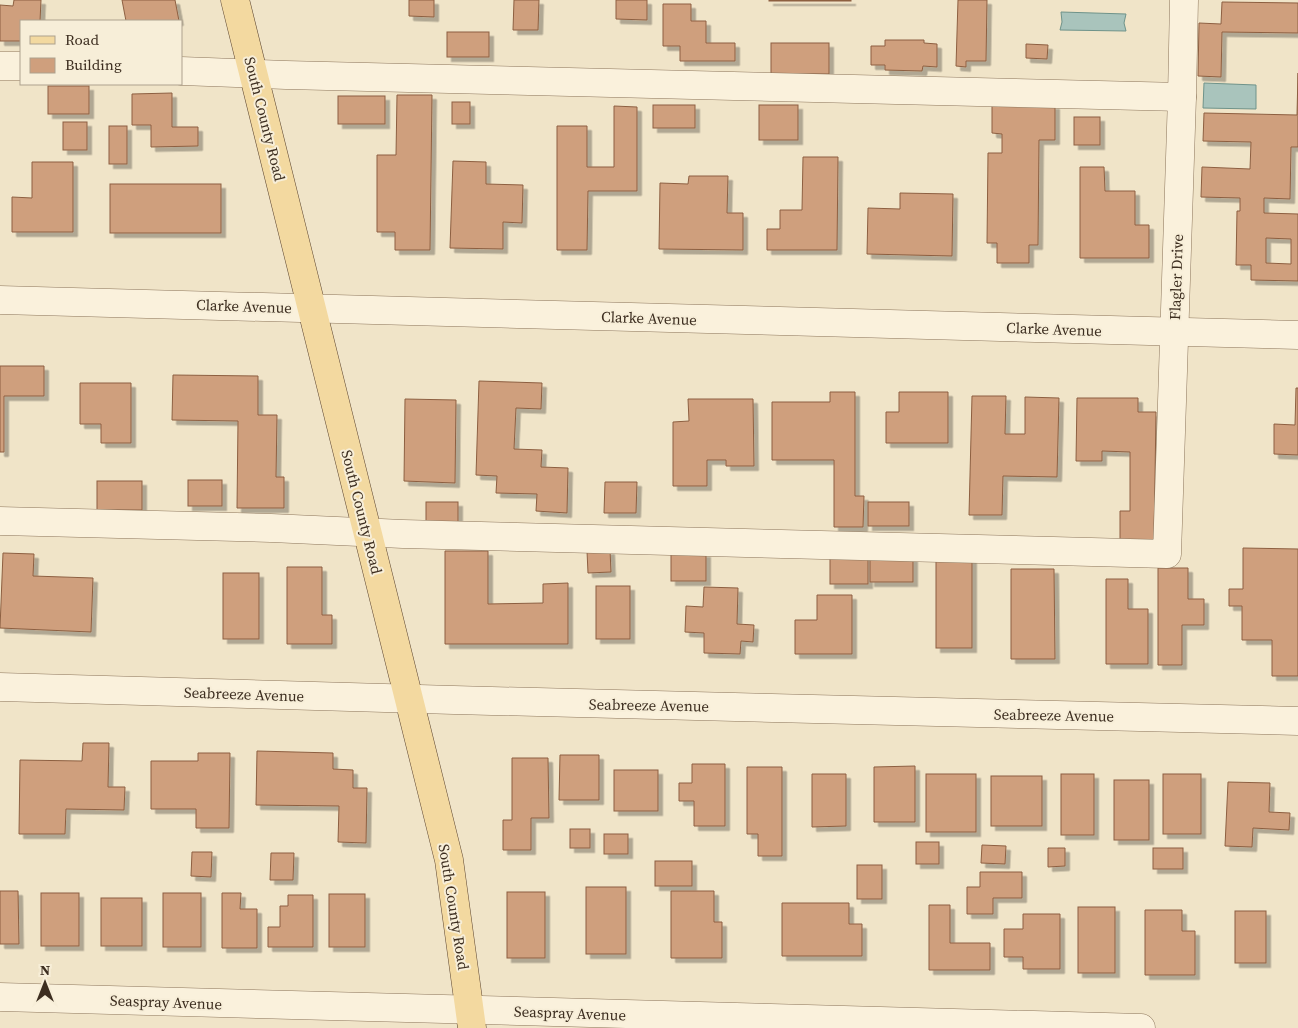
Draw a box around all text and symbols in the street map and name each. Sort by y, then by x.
legend [20,20,182,85]
text: Road [65,29,99,50]
text: Building [65,54,122,75]
street label: South County Road [239,55,291,184]
street label: Flagler Drive [1164,233,1188,320]
street label: Clarke Avenue [196,294,293,318]
street label: Clarke Avenue [601,306,698,330]
street label: Clarke Avenue [1006,317,1103,341]
street label: South County Road [336,448,388,577]
street label: Seabreeze Avenue [184,681,305,707]
street label: Seabreeze Avenue [589,693,710,717]
street label: Seabreeze Avenue [994,703,1115,727]
street label: South County Road [434,843,474,972]
north arrow [20,958,70,1008]
text: N [40,960,50,980]
street label: Seaspray Avenue [110,990,223,1014]
street label: Seaspray Avenue [514,1001,627,1025]

